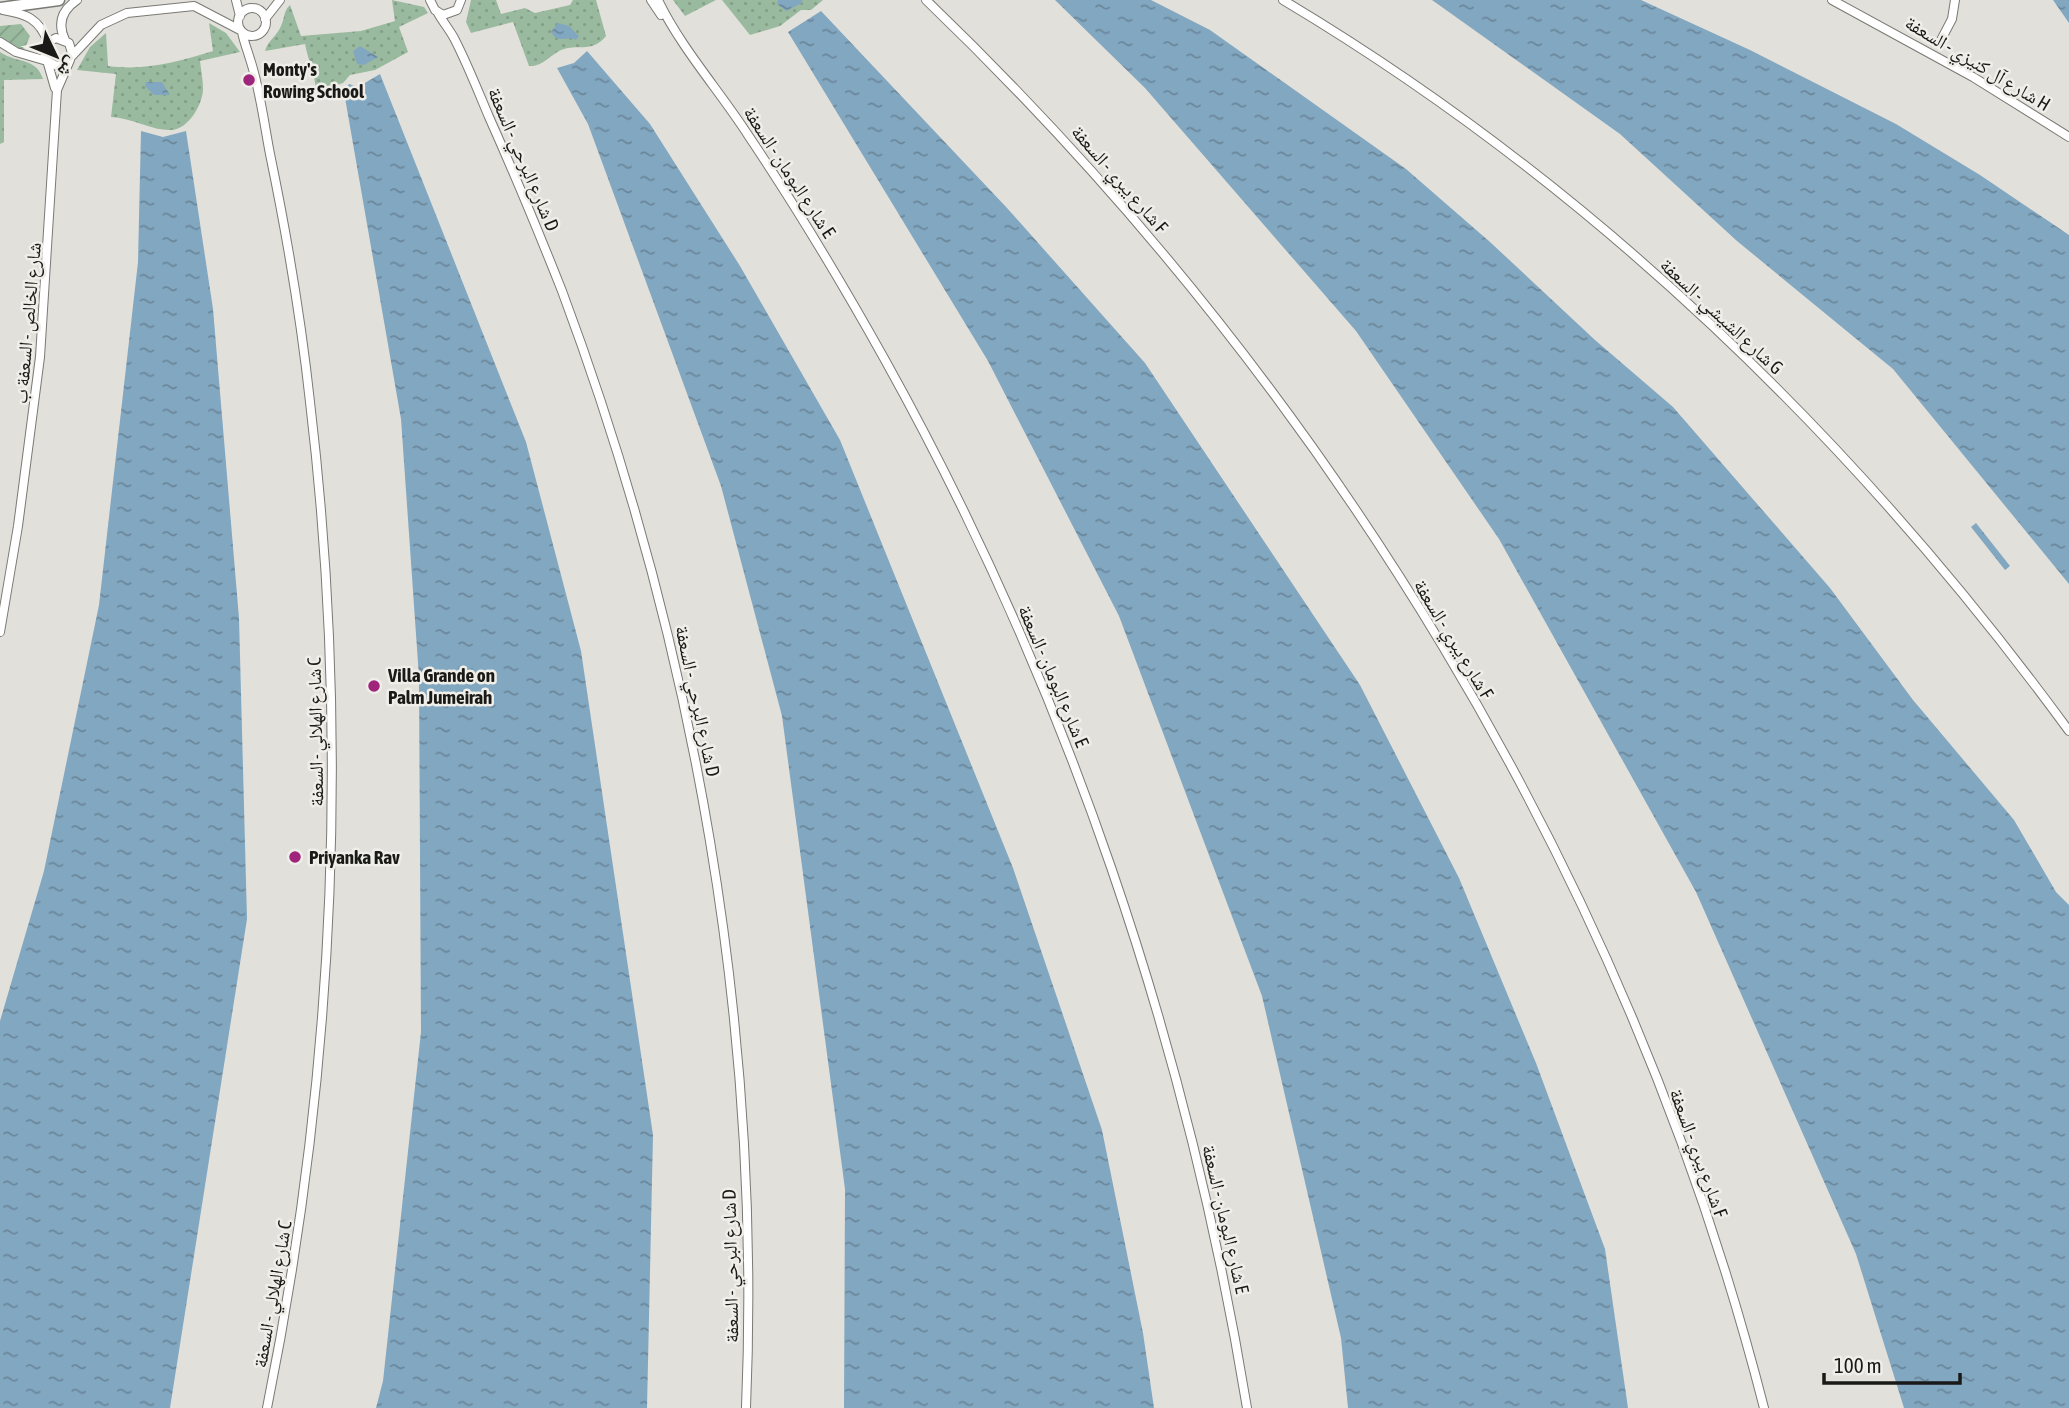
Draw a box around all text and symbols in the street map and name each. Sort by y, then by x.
street label: شارع آل كنيزي - السعفة H [1899,11,2055,119]
north arrow [21,21,91,91]
text: ش [53,52,83,82]
place label: Monty's Rowing School [263,58,365,102]
marker: Monty's Rowing School [241,72,257,88]
street label: شارع البرحي - السعفة D [479,84,564,236]
street label: شارع البومان - السعفة E [739,102,841,242]
street label: شارع يبري - السعفة F [1064,121,1173,241]
street label: شارع الخالص - السعفة ب [9,241,46,405]
street label: شارع الشيشي - السعفة G [1653,253,1788,382]
street label: شارع يبري - السعفة F [1406,575,1498,705]
street label: شارع البومان - السعفة E [1013,602,1094,751]
street label: شارع البرحي - السعفة D [667,623,725,780]
street label: شارع الهلالي - السعفة C [303,657,332,807]
place label: Villa Grande on Palm Jumeirah [387,664,495,708]
marker: Villa Grande on Palm Jumeirah [366,678,382,694]
place label: Priyanka Rav [309,846,400,868]
marker: Priyanka Rav [287,849,303,865]
street label: شارع يبري - السعفة F [1661,1086,1733,1222]
street label: شارع البومان - السعفة E [1197,1143,1254,1296]
street label: شارع البرحي - السعفة D [718,1189,747,1343]
street label: شارع الهلالي - السعفة C [248,1218,301,1370]
scale bar [1824,1342,1960,1386]
text: 100 m [1834,1353,1882,1377]

